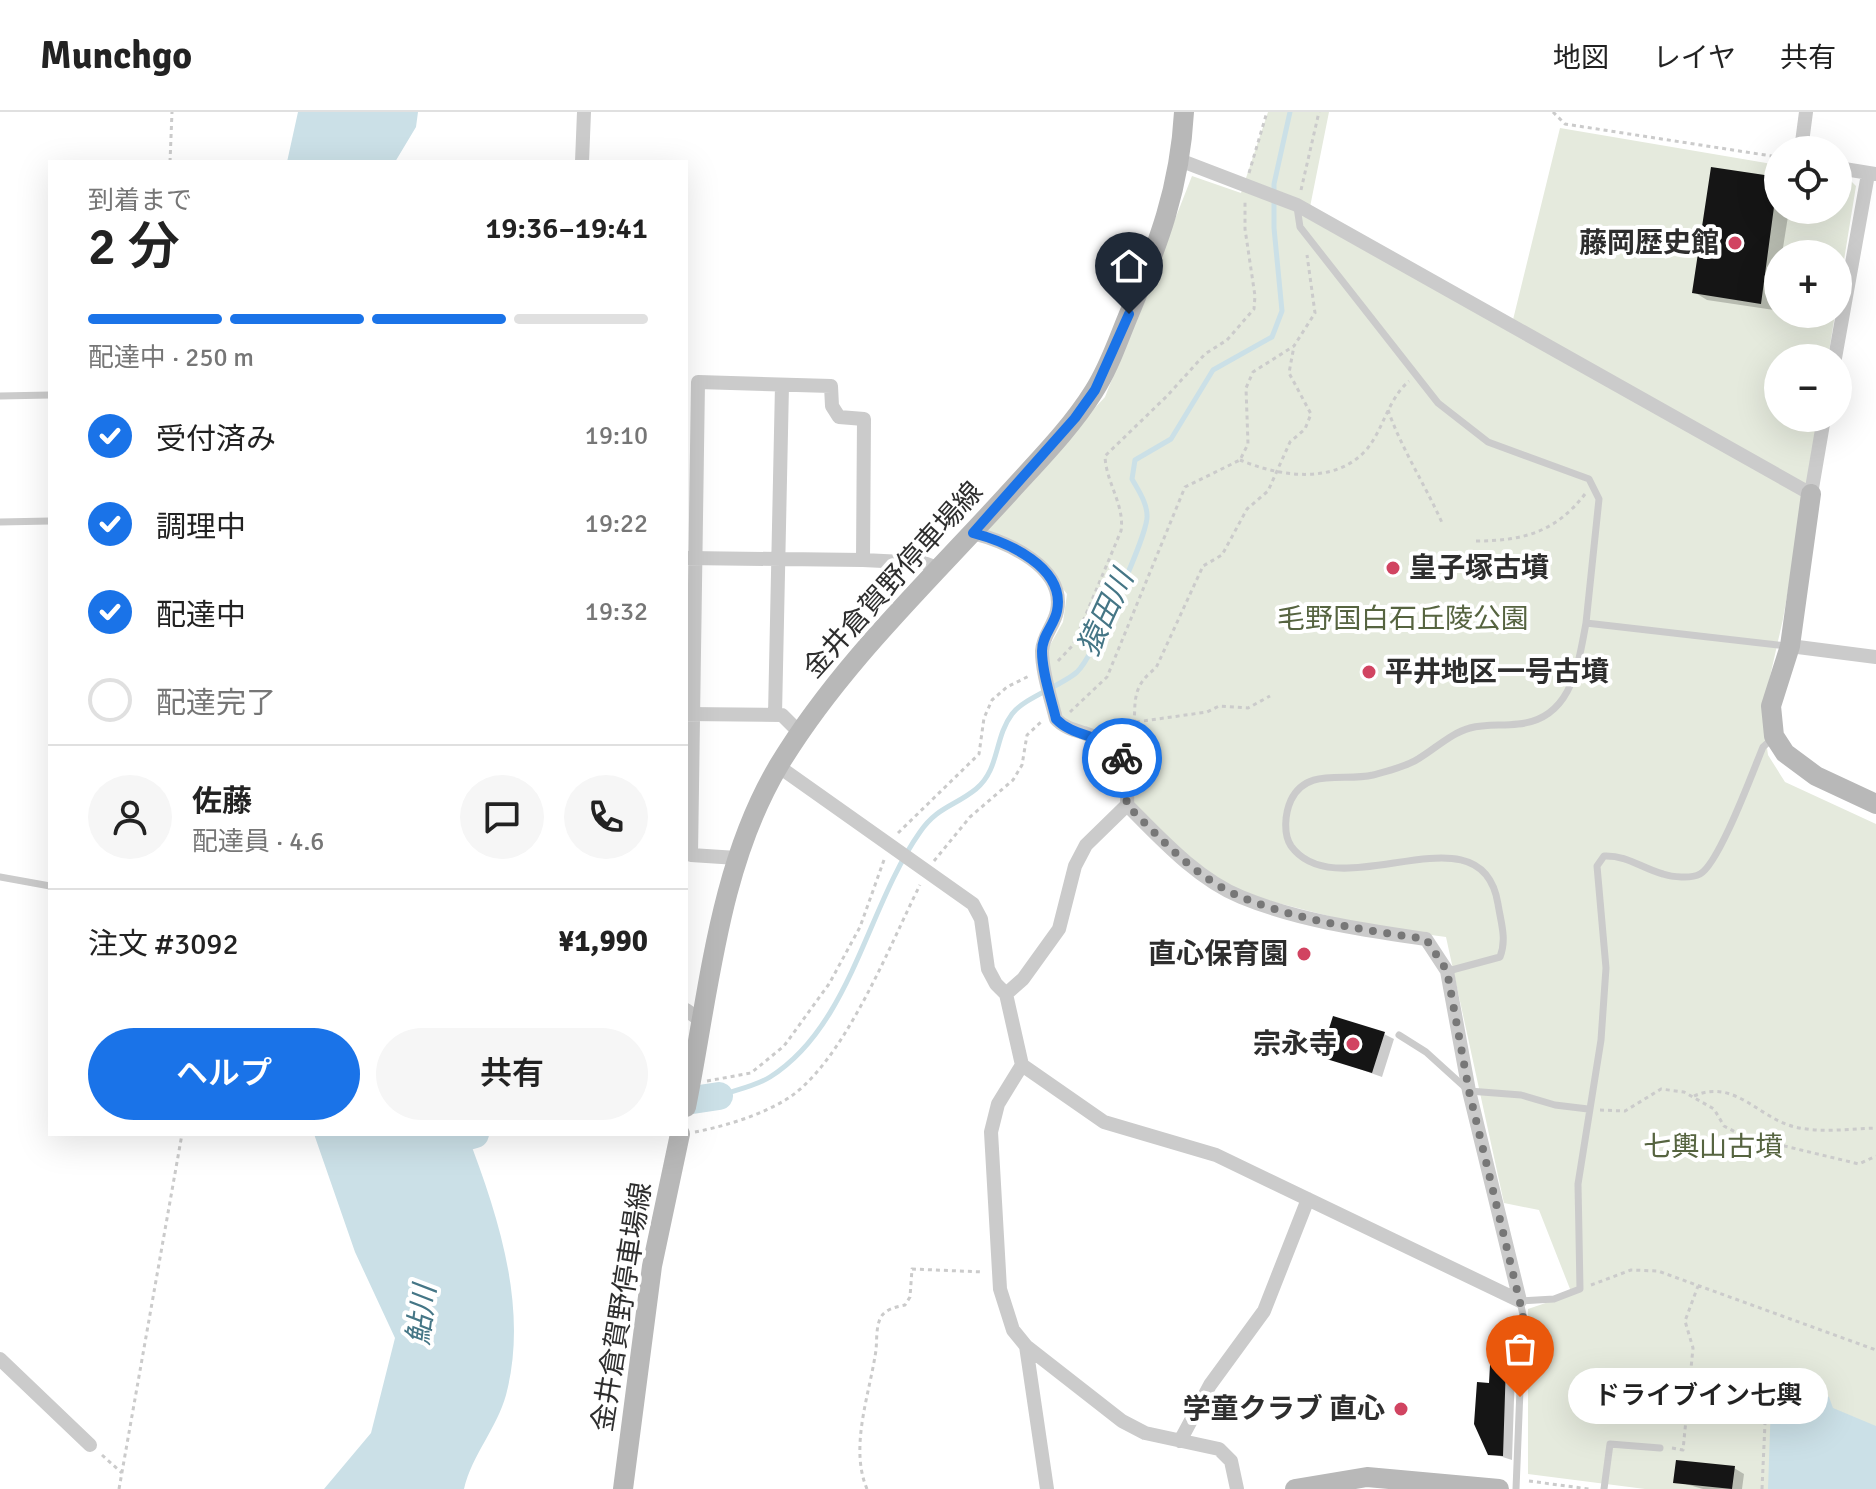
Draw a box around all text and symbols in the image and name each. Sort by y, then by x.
text: Munchgo [40,32,192,79]
text: 地図 [1553,41,1609,75]
text: レイヤ [1653,41,1736,75]
text: 共有 [1780,41,1836,75]
map controls [1764,136,1852,432]
button: locate [1764,136,1852,224]
text: 到着まで [88,185,192,217]
text: 19:36–19:41 [485,210,648,247]
text: 2 分 [88,215,180,279]
place label: 藤岡歴史館 [1579,226,1719,260]
pin [1095,232,1163,314]
marker: 藤岡歴史館 [1726,234,1744,252]
button: + [1764,240,1852,328]
icon: home [1107,244,1151,288]
text: 配達中 · 250 m [88,342,254,374]
button: − [1764,344,1852,432]
icon: check [88,414,132,458]
text: 19:10 [585,420,648,452]
text: 受付済み [156,421,276,458]
street label: 金井倉賀野停車場線 [796,475,990,685]
icon: check [88,502,132,546]
text: 19:22 [585,508,648,540]
text: 調理中 [156,509,246,546]
place label: 皇子塚古墳 [1409,551,1549,585]
marker: 皇子塚古墳 [1384,559,1402,577]
water label: 猿田川 [1070,562,1143,662]
icon: check [88,590,132,634]
text: 19:32 [585,596,648,628]
text: 配達中 [156,597,246,634]
park label: 毛野国白石丘陵公園 [1277,602,1529,636]
place label: 平井地区一号古墳 [1385,655,1609,689]
marker: 平井地区一号古墳 [1360,663,1378,681]
text: 配達完了 [156,685,276,722]
courier [1082,718,1162,798]
icon: bike [1100,736,1144,780]
button: person [88,775,172,859]
button: chat [460,775,544,859]
button: phone [564,775,648,859]
text: 佐藤 [192,783,252,820]
text: 配達員 · 4.6 [192,826,324,858]
text: ¥1,990 [558,923,648,960]
text: 注文 #3092 [88,926,239,963]
place label: 直心保育園 [1148,937,1288,971]
marker: 直心保育園 [1295,945,1313,963]
place label: 宗永寺 [1253,1027,1337,1061]
button: ヘルプ [88,1028,360,1120]
button: 共有 [376,1028,648,1120]
marker: 宗永寺 [1344,1035,1362,1053]
park label: 七輿山古墳 [1643,1130,1783,1164]
street label: 金井倉賀野停車場線 [585,1180,659,1434]
water label: 鮎川 [400,1280,444,1347]
pin [1486,1315,1554,1397]
icon: bag [1498,1327,1542,1371]
callout: ドライブイン七輿 [1568,1369,1828,1425]
text: ドライブイン七輿 [1594,1380,1802,1412]
place label: 学童クラブ 直心 [1183,1392,1385,1426]
marker: 学童クラブ 直心 [1392,1400,1410,1418]

